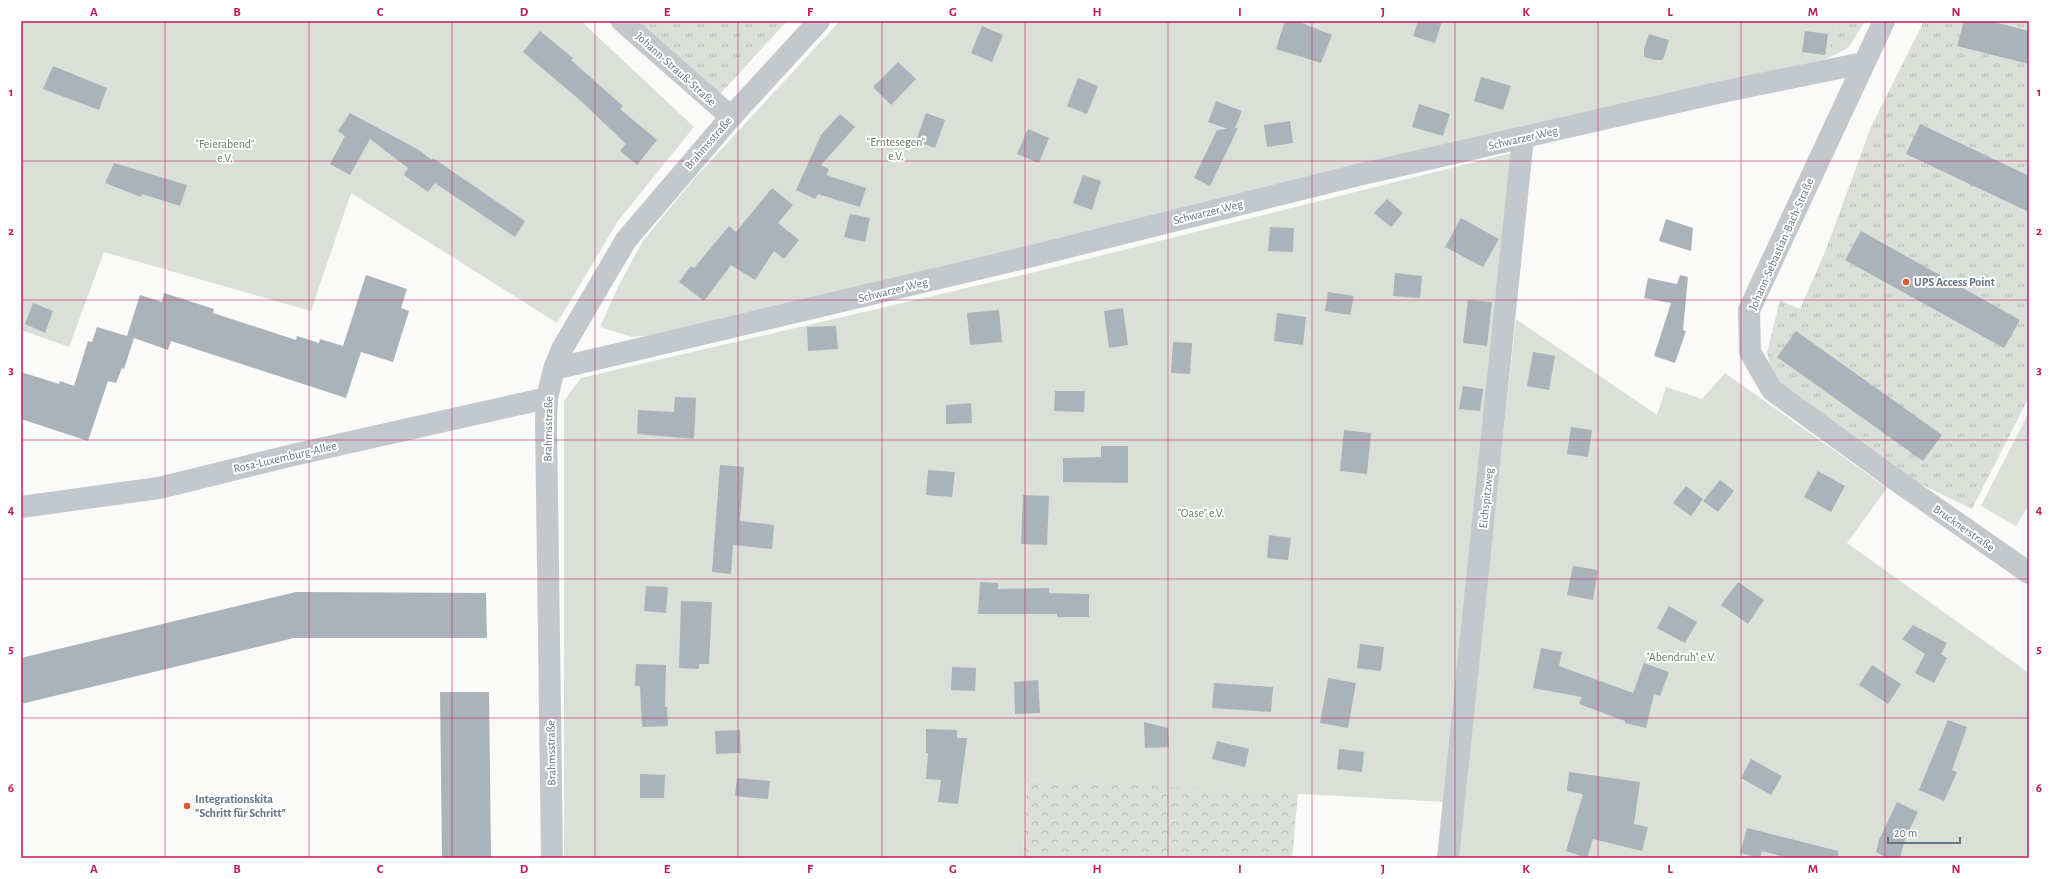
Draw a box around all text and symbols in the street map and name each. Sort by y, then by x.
text: A [90,6,98,19]
text: B [233,6,241,19]
text: C [377,6,384,19]
text: D [520,6,529,19]
text: E [664,6,671,19]
text: F [807,6,814,19]
text: G [949,6,957,19]
text: H [1092,6,1102,19]
text: I [1238,6,1242,19]
text: J [1381,6,1385,19]
text: K [1522,6,1530,19]
text: L [1667,6,1673,19]
text: M [1808,6,1818,19]
text: N [1951,6,1961,19]
street label: Johann-Strauß-Straße [634,30,718,108]
text: 1 [9,86,13,99]
text: 1 [2037,86,2041,99]
street label: Brahmsstraße [682,114,734,172]
street label: Schwarzer Weg [1487,124,1559,152]
park label: "Erntesegen" e.V. [867,136,925,162]
park label: "Feierabend" e.V. [196,138,254,164]
street label: Johann-Sebastian-Bach-Straße [1746,176,1816,312]
street label: Schwarzer Weg [1172,198,1244,226]
text: 2 [8,225,14,238]
text: 2 [2036,225,2042,238]
street label: Schwarzer Weg [857,276,929,304]
place label: UPS Access Point [1914,276,1995,288]
marker: UPS Access Point [1901,277,1911,287]
text: 3 [8,364,14,377]
text: 3 [2036,364,2042,377]
street label: Brahmsstraße [541,396,555,462]
street label: Rosa-Luxemburg-Allee [232,439,338,475]
street label: Eichspitzweg [1477,467,1495,529]
street label: Brucknerstraße [1931,503,1997,553]
text: 4 [8,504,15,517]
text: 4 [2036,504,2043,517]
park label: "Oase" e.V. [1178,507,1224,519]
text: 5 [8,643,14,656]
text: 5 [2036,643,2042,656]
park label: "Abendruh" e.V. [1646,651,1716,663]
street label: Brahmsstraße [544,720,558,786]
text: 6 [8,782,14,795]
text: 6 [2036,782,2042,795]
place label: Integrationskita "Schritt für Schritt" [195,793,286,819]
marker: Integrationskita "Schritt für Schritt" [182,801,192,811]
scale bar [1888,819,1960,845]
text: 20 m [1894,827,1917,839]
text: A [90,863,98,876]
text: B [233,863,241,876]
text: C [377,863,384,876]
text: D [520,863,529,876]
text: E [664,863,671,876]
text: F [807,863,814,876]
text: G [949,863,957,876]
text: H [1092,863,1102,876]
text: I [1238,863,1242,876]
text: J [1381,863,1385,876]
text: K [1522,863,1530,876]
text: L [1667,863,1673,876]
text: M [1808,863,1818,876]
text: N [1951,863,1961,876]

